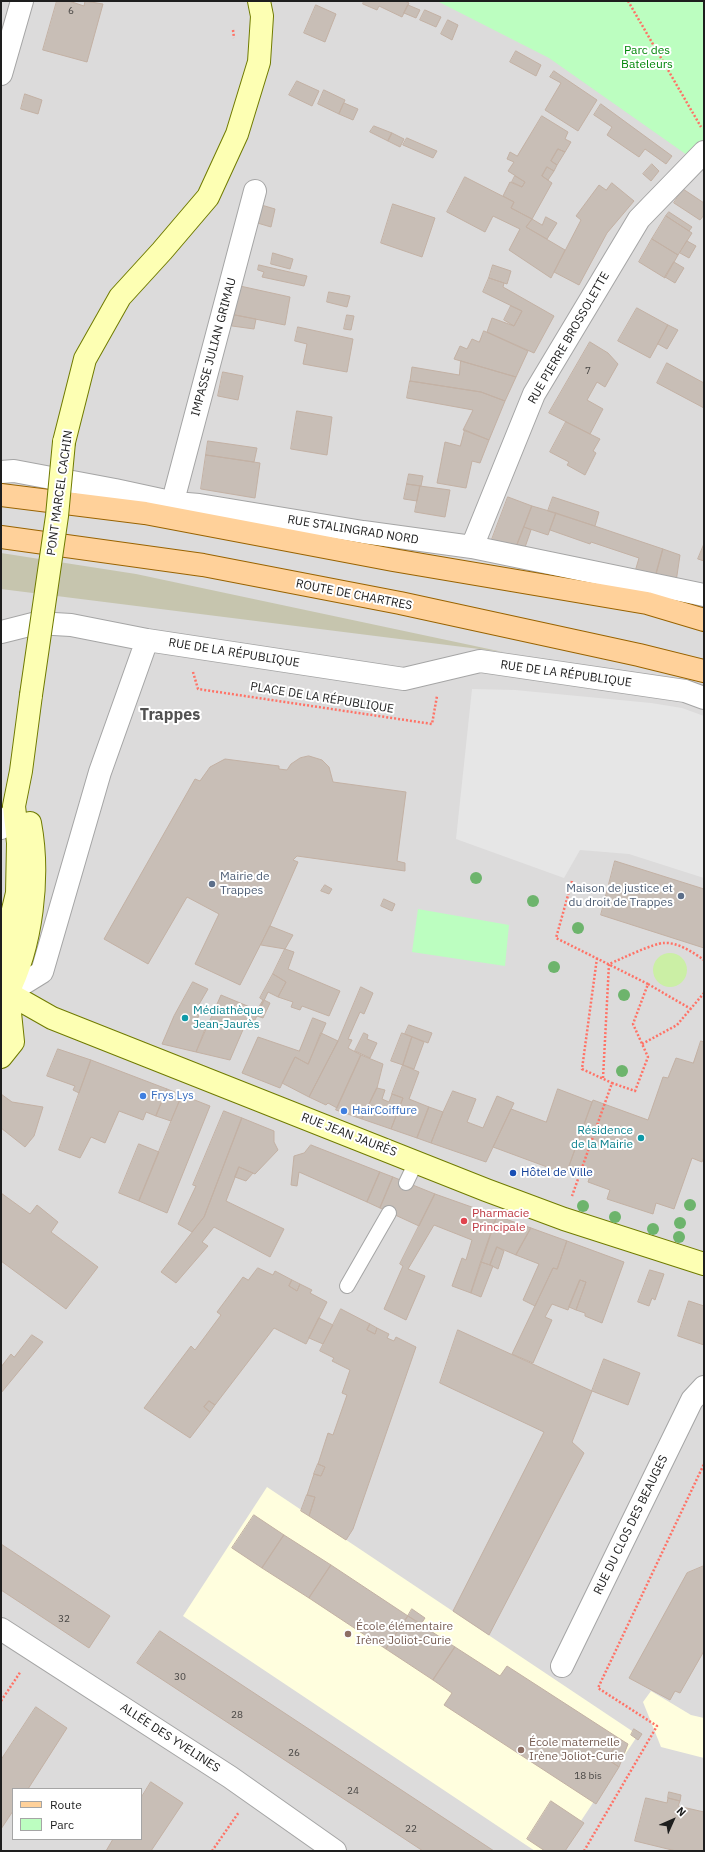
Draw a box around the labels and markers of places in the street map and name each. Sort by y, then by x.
place label: Mairie de Trappes [220,870,270,898]
marker: Mairie de Trappes [207,879,217,889]
place label: Maison de justice et du droit de Trappes [566,882,673,910]
marker: Maison de justice et du droit de Trappes [676,891,686,901]
place label: Médiathèque Jean-Jaurès [193,1004,264,1032]
marker: Médiathèque Jean-Jaurès [180,1013,190,1023]
place label: Frys Lys [151,1089,194,1103]
marker: Frys Lys [138,1091,148,1101]
place label: HairCoiffure [352,1104,417,1118]
marker: HairCoiffure [339,1106,349,1116]
place label: Résidence de la Mairie [571,1124,633,1152]
marker: Résidence de la Mairie [636,1133,646,1143]
place label: Hôtel de Ville [521,1166,593,1180]
marker: Hôtel de Ville [508,1168,518,1178]
place label: Pharmacie Principale [472,1207,529,1235]
marker: Pharmacie Principale [459,1216,469,1226]
place label: École élémentaire Irène Joliot-Curie [356,1620,453,1648]
marker: École élémentaire Irène Joliot-Curie [343,1629,353,1639]
place label: École maternelle Irène Joliot-Curie [529,1736,624,1764]
marker: École maternelle Irène Joliot-Curie [516,1745,526,1755]

